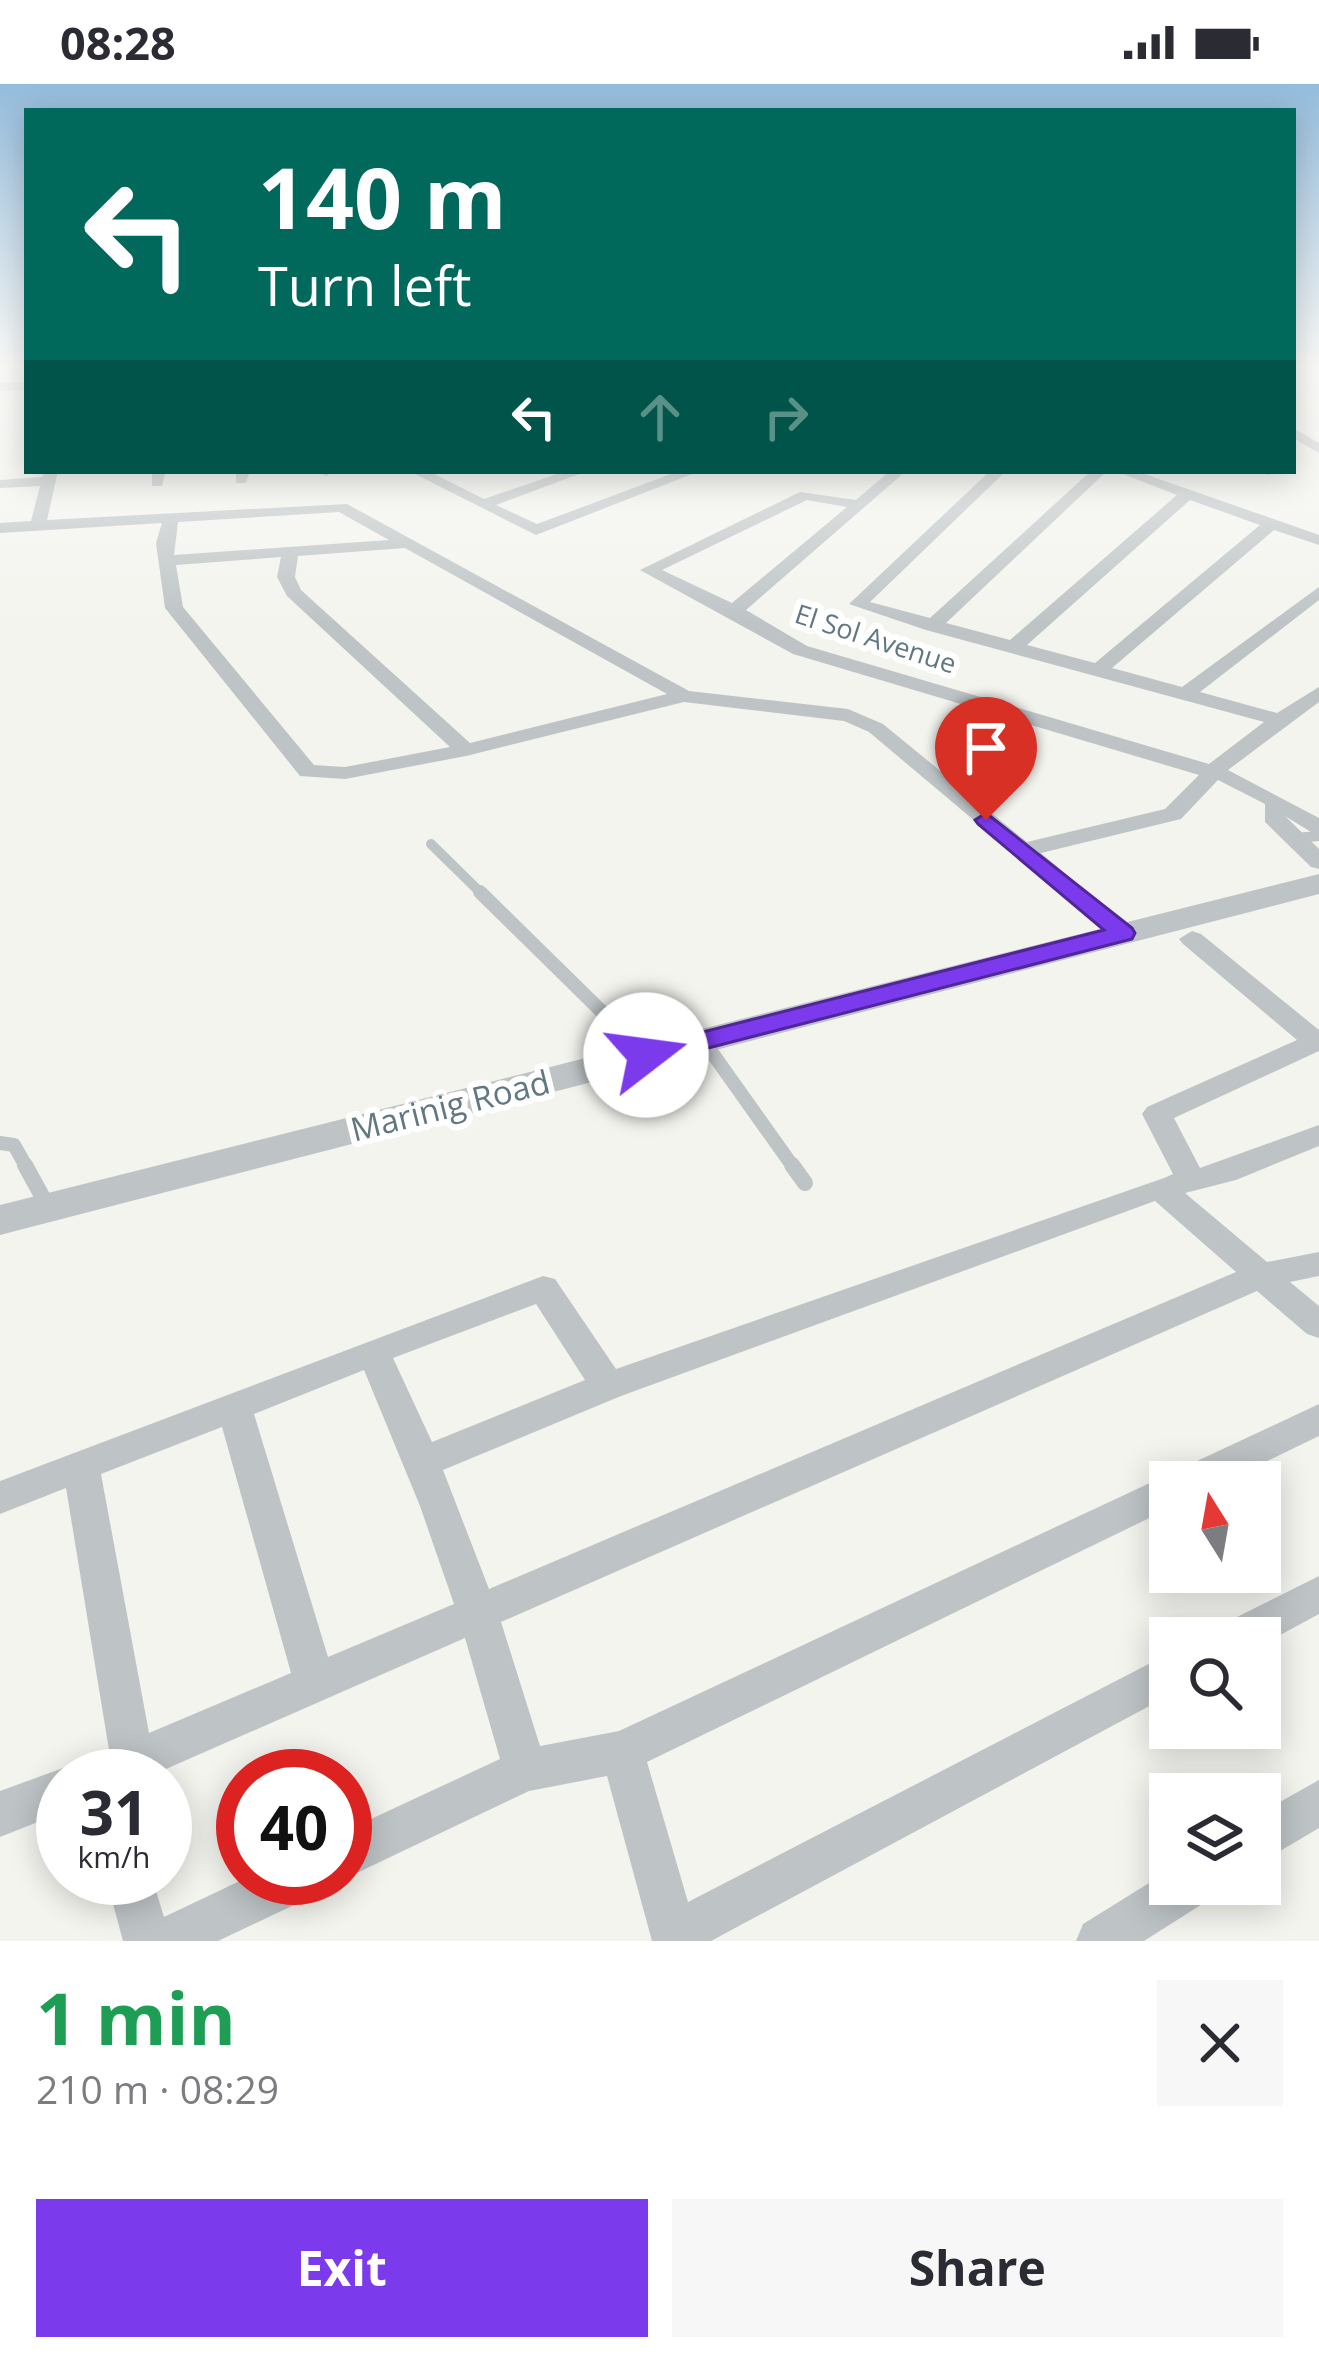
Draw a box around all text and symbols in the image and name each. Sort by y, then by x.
text: 08:28 [60,12,176,73]
text: 140 m [258,139,506,254]
icon: left [60,156,216,312]
text: Turn left [258,248,471,322]
icon: left [501,384,567,450]
icon: ahead [627,384,693,450]
icon: right [753,384,819,450]
street label: El Sol Avenue [791,594,961,682]
pin [935,697,1037,820]
icon: arrive [953,715,1019,781]
position arrow [583,992,709,1118]
street label: Marinig Road [346,1059,554,1151]
north arrow [1149,1461,1281,1593]
map controls [1149,1461,1281,1905]
button: search [1149,1617,1281,1749]
speed limit sign: 40 [216,1749,372,1905]
text: 31 [80,1771,148,1853]
button: layers [1149,1773,1281,1905]
text: km/h [78,1836,150,1877]
text: 1 min [36,1968,236,2066]
button: close [1157,1980,1283,2106]
text: 210 m · 08:29 [36,2062,279,2115]
button: Exit [36,2199,648,2337]
button: Share [672,2199,1283,2337]

